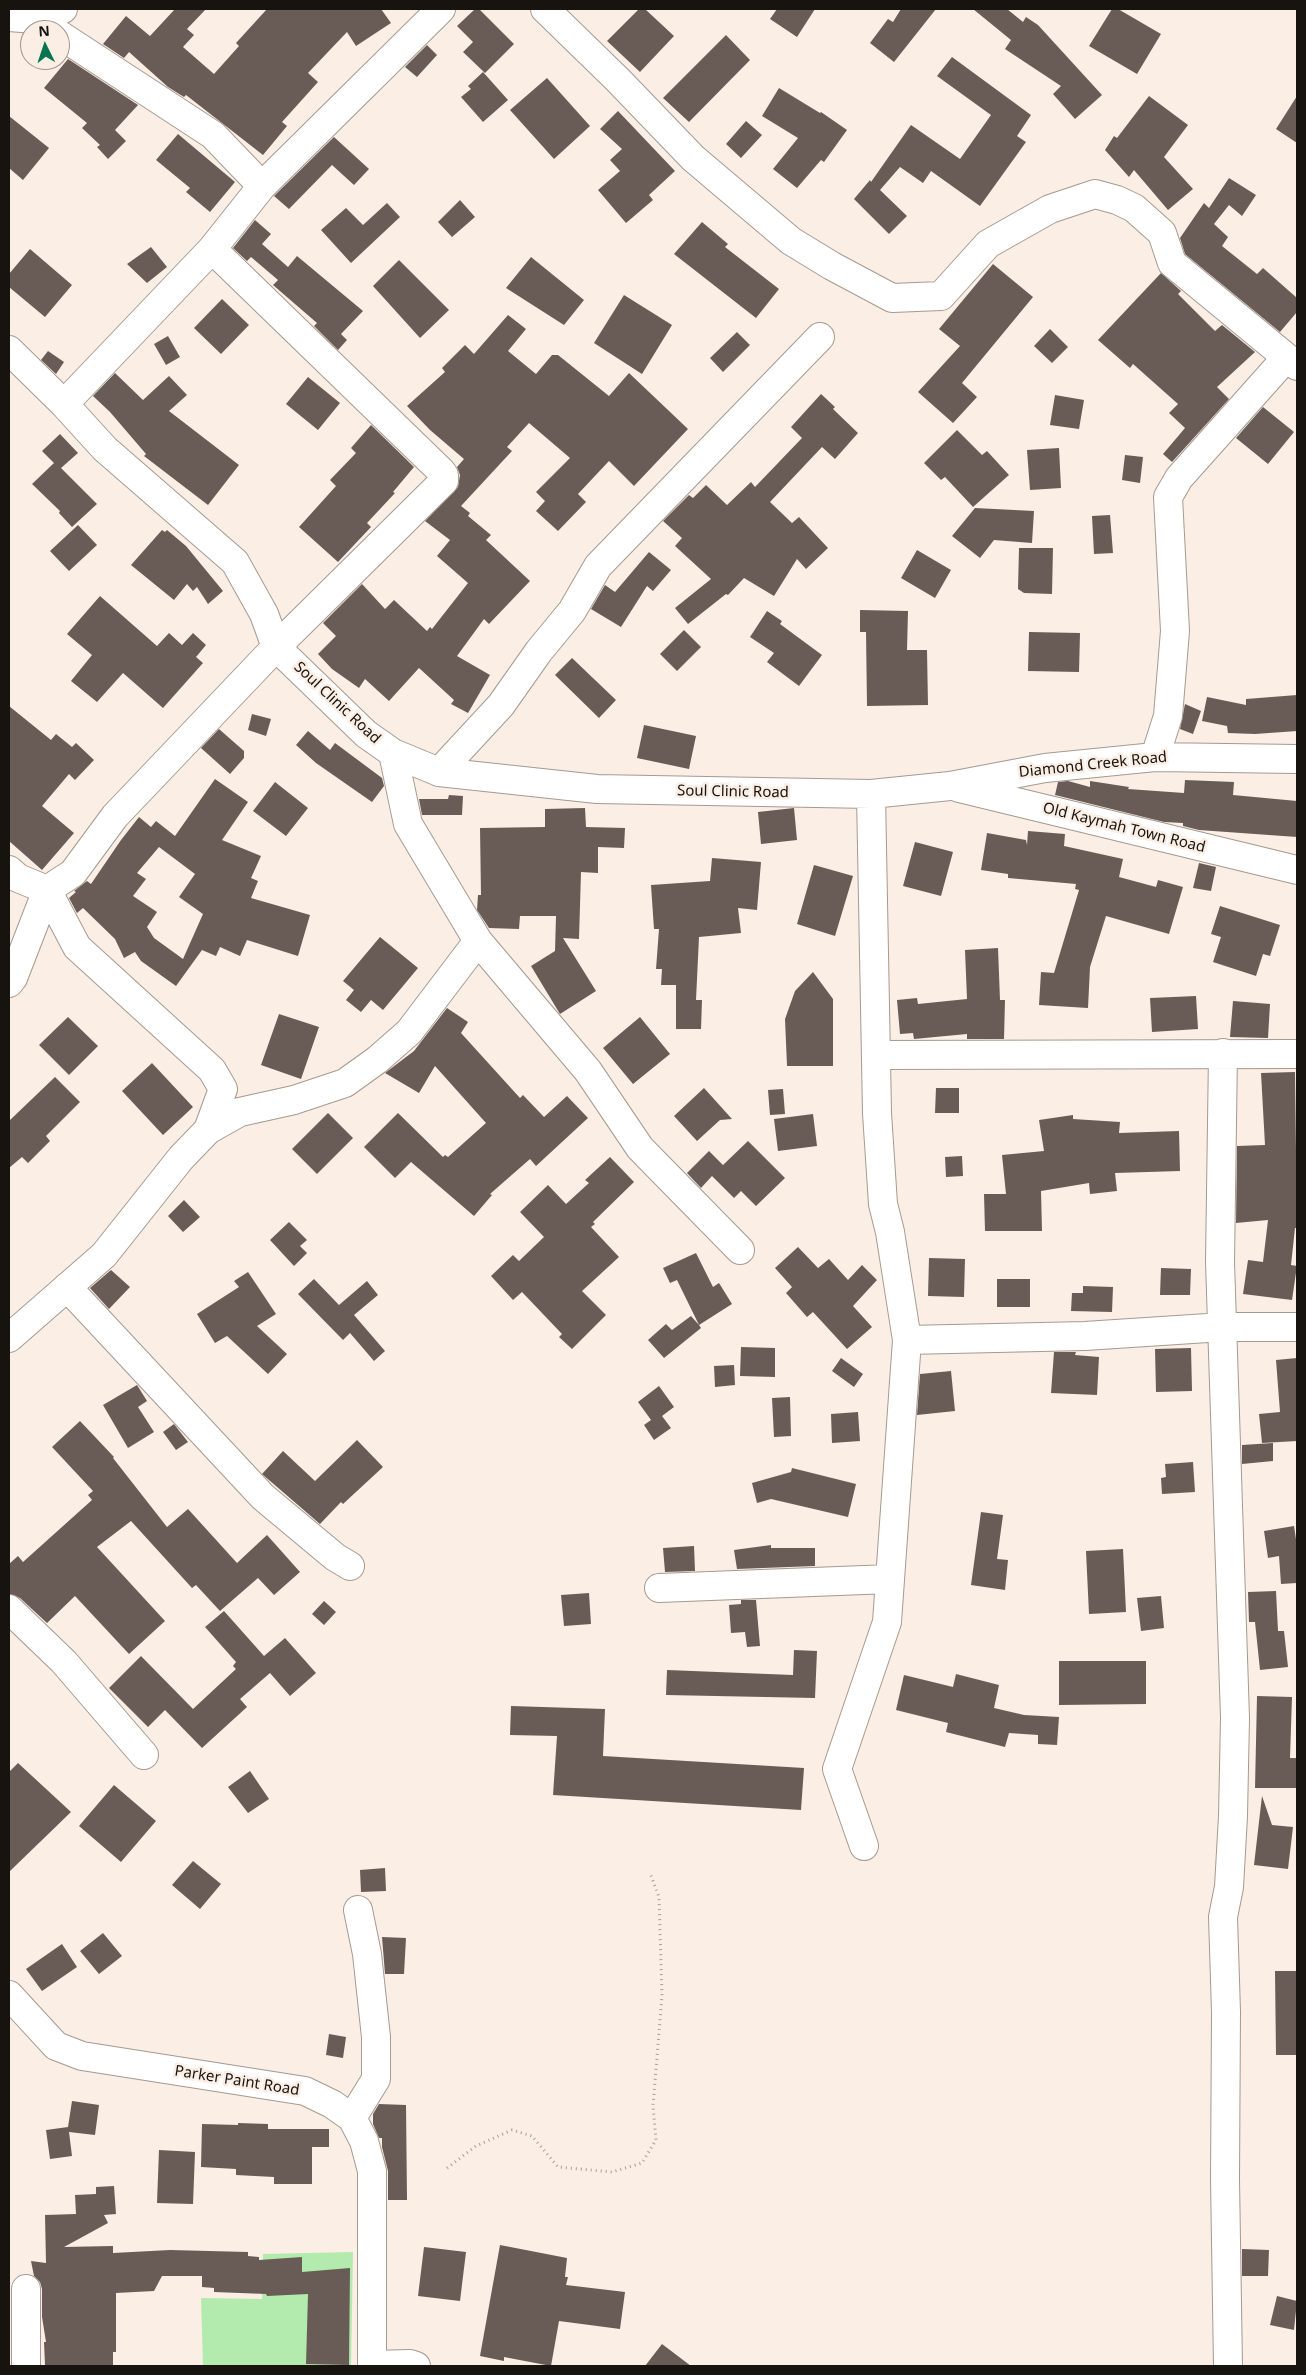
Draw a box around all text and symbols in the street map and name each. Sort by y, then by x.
north arrow [20,20,70,70]
text: N [38,21,50,40]
street label: Soul Clinic Road [290,658,384,748]
street label: Diamond Creek Road [1018,748,1168,782]
street label: Soul Clinic Road [677,782,789,802]
street label: Old Kaymah Town Road [1041,799,1207,857]
street label: Parker Paint Road [173,2062,301,2100]

